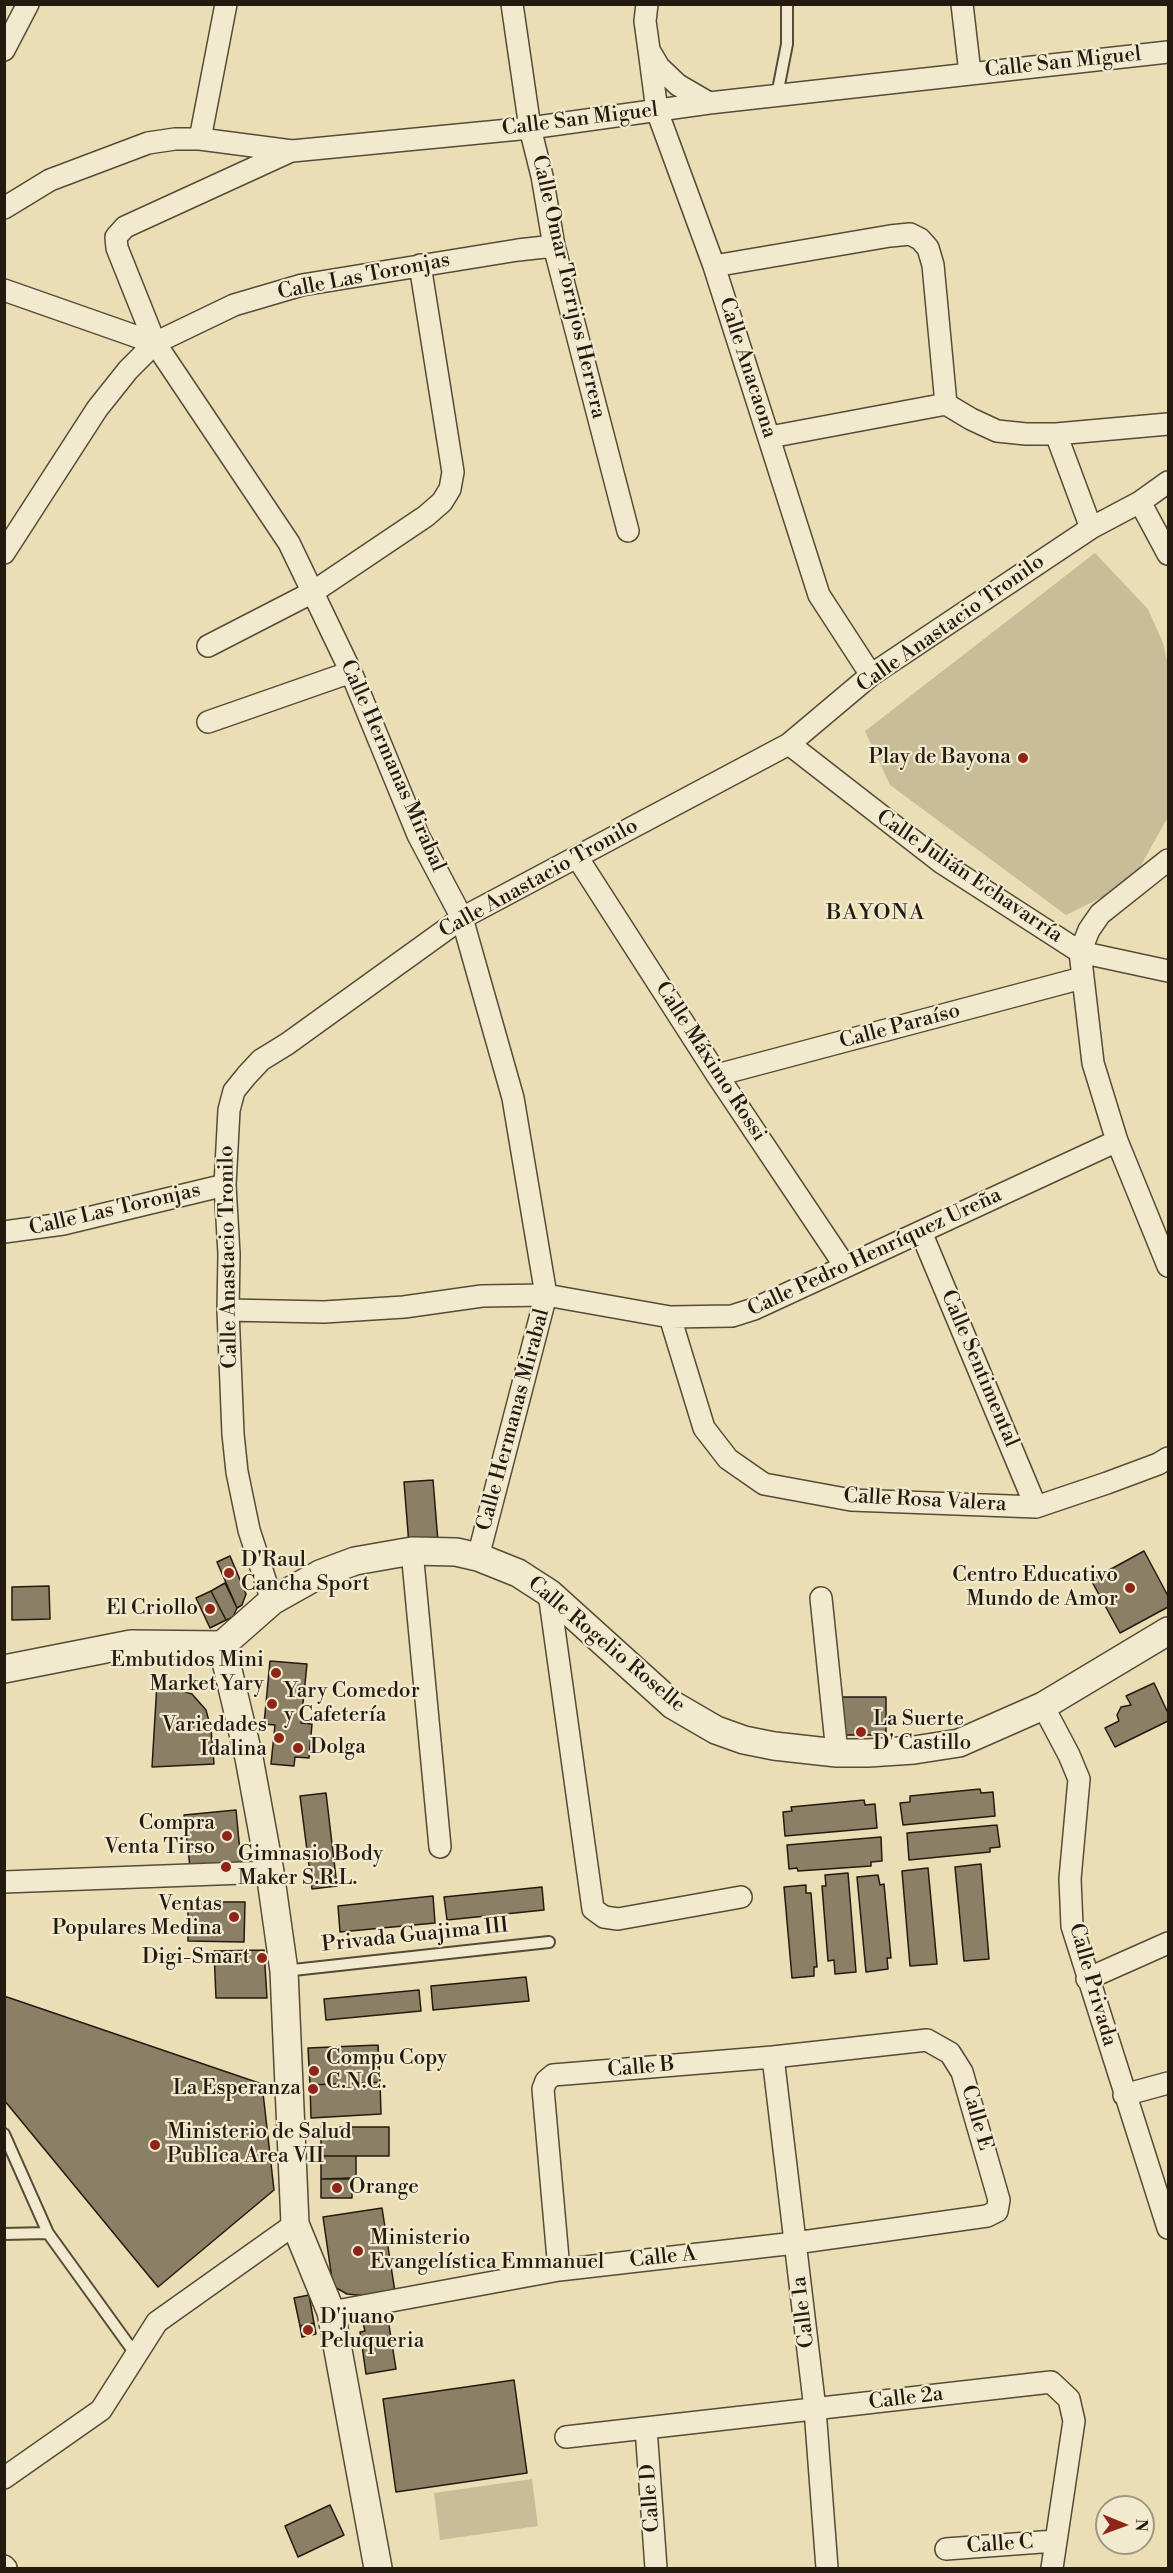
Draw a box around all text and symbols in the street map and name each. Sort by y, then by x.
street label: Calle San Miguel [984,42,1142,84]
street label: Calle San Miguel [500,98,660,142]
street label: Calle Omar Torrijos Herrera [525,153,611,421]
street label: Calle Las Toronjas [276,248,452,306]
street label: Calle Anacaona [712,295,782,441]
street label: Calle Anastacio Tronilo [852,550,1050,698]
street label: Calle Hermanas Mirabal [334,656,450,876]
place label: Play de Bayona [869,745,1011,771]
marker: Play de Bayona [1016,751,1030,765]
street label: Calle Julián Echavarría [871,805,1067,949]
street label: Calle Anastacio Tronilo [435,814,643,944]
district label: BAYONA [826,901,926,927]
street label: Calle Máximo Rossi [649,977,771,1147]
street label: Calle Paraíso [837,999,963,1055]
street label: Calle Anastacio Tronilo [214,1145,244,1369]
street label: Calle Las Toronjas [27,1178,203,1242]
street label: Calle Pedro Henríquez Ureña [744,1183,1006,1323]
street label: Calle Sentimental [935,1287,1023,1451]
street label: Calle Hermanas Mirabal [472,1306,556,1534]
street label: Calle Rosa Valera [843,1484,1007,1518]
place label: D'Raul Cancha Sport [241,1548,370,1598]
place label: Centro Educativo Mundo de Amor [952,1563,1118,1613]
marker: D'Raul Cancha Sport [222,1566,236,1580]
street label: Calle Rogelio Roselle [522,1572,690,1718]
marker: Centro Educativo Mundo de Amor [1123,1581,1137,1595]
place label: El Criollo [106,1596,198,1622]
marker: El Criollo [203,1602,217,1616]
place label: Embutidos Mini Market Yary [111,1648,264,1698]
marker: Embutidos Mini Market Yary [269,1666,283,1680]
place label: Yary Comedor y Cafetería [284,1679,420,1729]
marker: Yary Comedor y Cafetería [265,1697,279,1711]
place label: La Suerte D' Castillo [873,1707,971,1757]
place label: Variedades Idalina [162,1713,267,1763]
marker: La Suerte D' Castillo [854,1725,868,1739]
marker: Variedades Idalina [272,1731,286,1745]
place label: Dolga [310,1735,366,1761]
marker: Dolga [291,1741,305,1755]
place label: Compra Venta Tirso [104,1811,215,1861]
marker: Compra Venta Tirso [220,1829,234,1843]
place label: Gimnasio Body Maker S.R.L. [238,1842,383,1892]
marker: Gimnasio Body Maker S.R.L. [219,1860,233,1874]
place label: Ventas Populares Medina [52,1892,222,1942]
marker: Ventas Populares Medina [227,1910,241,1924]
street label: Privada Guajima III [320,1914,510,1958]
street label: Calle Privada [1062,1921,1122,2049]
place label: Digi-Smart [142,1945,250,1971]
marker: Digi-Smart [255,1951,269,1965]
place label: Compu Copy C.N.C. [326,2046,447,2096]
street label: Calle B [606,2053,676,2083]
marker: Compu Copy C.N.C. [307,2064,321,2078]
place label: La Esperanza [173,2076,301,2102]
marker: La Esperanza [306,2082,320,2096]
street label: Calle E [955,2082,997,2154]
place label: Ministerio de Salud Publica Area VII [167,2120,351,2170]
marker: Ministerio de Salud Publica Area VII [148,2138,162,2152]
place label: Orange [349,2175,419,2201]
marker: Orange [330,2181,344,2195]
place label: Ministerio Evangelística Emmanuel [370,2226,604,2276]
street label: Calle A [628,2242,698,2274]
marker: Ministerio Evangelística Emmanuel [351,2244,365,2258]
street label: Calle 1a [787,2275,821,2349]
place label: D'juano Peluqueria [320,2305,424,2355]
marker: D'juano Peluqueria [301,2323,315,2337]
street label: Calle 2a [867,2382,945,2416]
street label: Calle D [636,2463,666,2533]
north arrow [1095,2495,1155,2555]
text: N [1131,2519,1151,2532]
street label: Calle C [966,2530,1034,2560]

